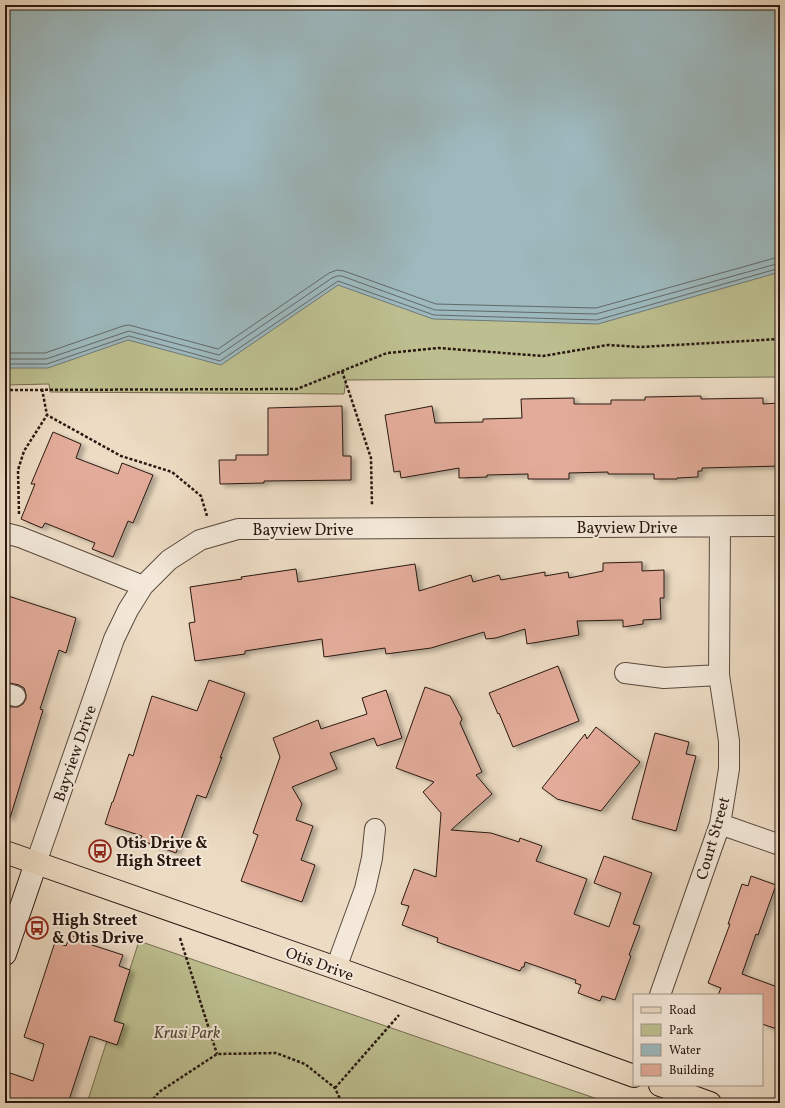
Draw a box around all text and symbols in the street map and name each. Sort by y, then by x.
street label: Bayview Drive [577,518,677,540]
street label: Bayview Drive [253,520,353,542]
street label: Bayview Drive [49,702,103,805]
street label: Court Street [692,794,736,883]
place label: Otis Drive & High Street [116,833,208,873]
bus stop icon: Otis Drive & High Street [87,838,113,864]
place label: High Street & Otis Drive [52,910,144,950]
bus stop icon: High Street & Otis Drive [24,915,50,941]
street label: Otis Drive [282,942,357,987]
legend [633,994,763,1086]
text: Road [669,1003,696,1019]
park label: Krusi Park [154,1023,221,1045]
text: Park [669,1023,694,1039]
text: Water [669,1043,701,1059]
text: Building [669,1063,714,1079]

